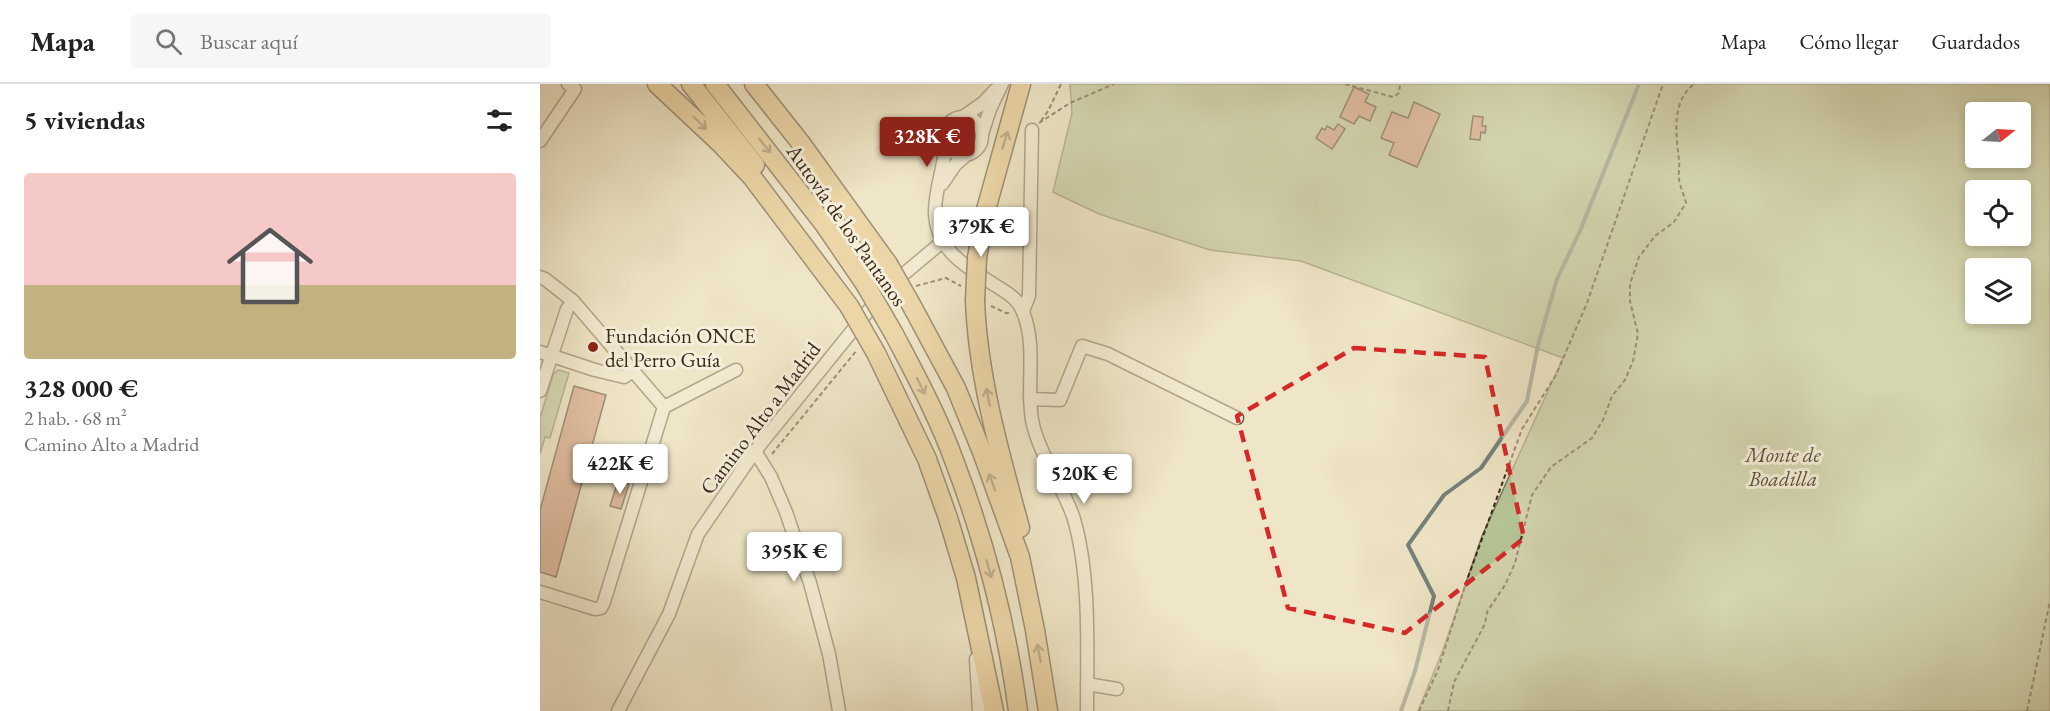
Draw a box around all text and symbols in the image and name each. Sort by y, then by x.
search box [131,14,551,68]
text: Mapa [30,23,95,59]
icon: search [152,25,185,58]
text: Buscar aquí [200,27,298,56]
text: Mapa [1721,28,1766,55]
text: Cómo llegar [1799,28,1898,55]
text: Guardados [1931,28,2020,55]
north arrow [1965,102,2031,168]
map controls [1965,102,2031,324]
text: 5 viviendas [24,103,145,137]
icon: filters [483,104,516,137]
one-way arrow [692,116,707,131]
pin: 328K € [878,117,976,168]
text: 328K € [894,123,960,149]
one-way arrow [1000,131,1011,150]
one-way arrow [758,138,771,154]
street label: Autovía de los Pantanos [780,138,913,312]
button: locate [1965,180,2031,246]
pin: 379K € [932,207,1030,258]
icon: home [216,212,324,320]
text: 379K € [948,213,1014,239]
button: layers [1965,258,2031,324]
place label: Fundación ONCE del Perro Guía [605,322,756,373]
street label: Camino Alto a Madrid [694,336,826,500]
marker: Fundación ONCE del Perro Guía [586,340,600,354]
text: 328 000 € [24,371,138,405]
one-way arrow [916,377,927,395]
one-way arrow [982,388,993,407]
text: 2 hab. · 68 m² [24,405,127,431]
text: Camino Alto a Madrid [24,431,199,457]
park label: Monte de Boadilla [1743,441,1822,492]
pin: 422K € [571,444,669,495]
text: 422K € [587,450,653,476]
pin: 520K € [1035,454,1133,505]
text: 520K € [1051,460,1117,486]
one-way arrow [986,473,997,492]
pin: 395K € [745,532,843,583]
text: 395K € [761,538,827,564]
one-way arrow [983,559,995,578]
one-way arrow [1034,644,1045,664]

